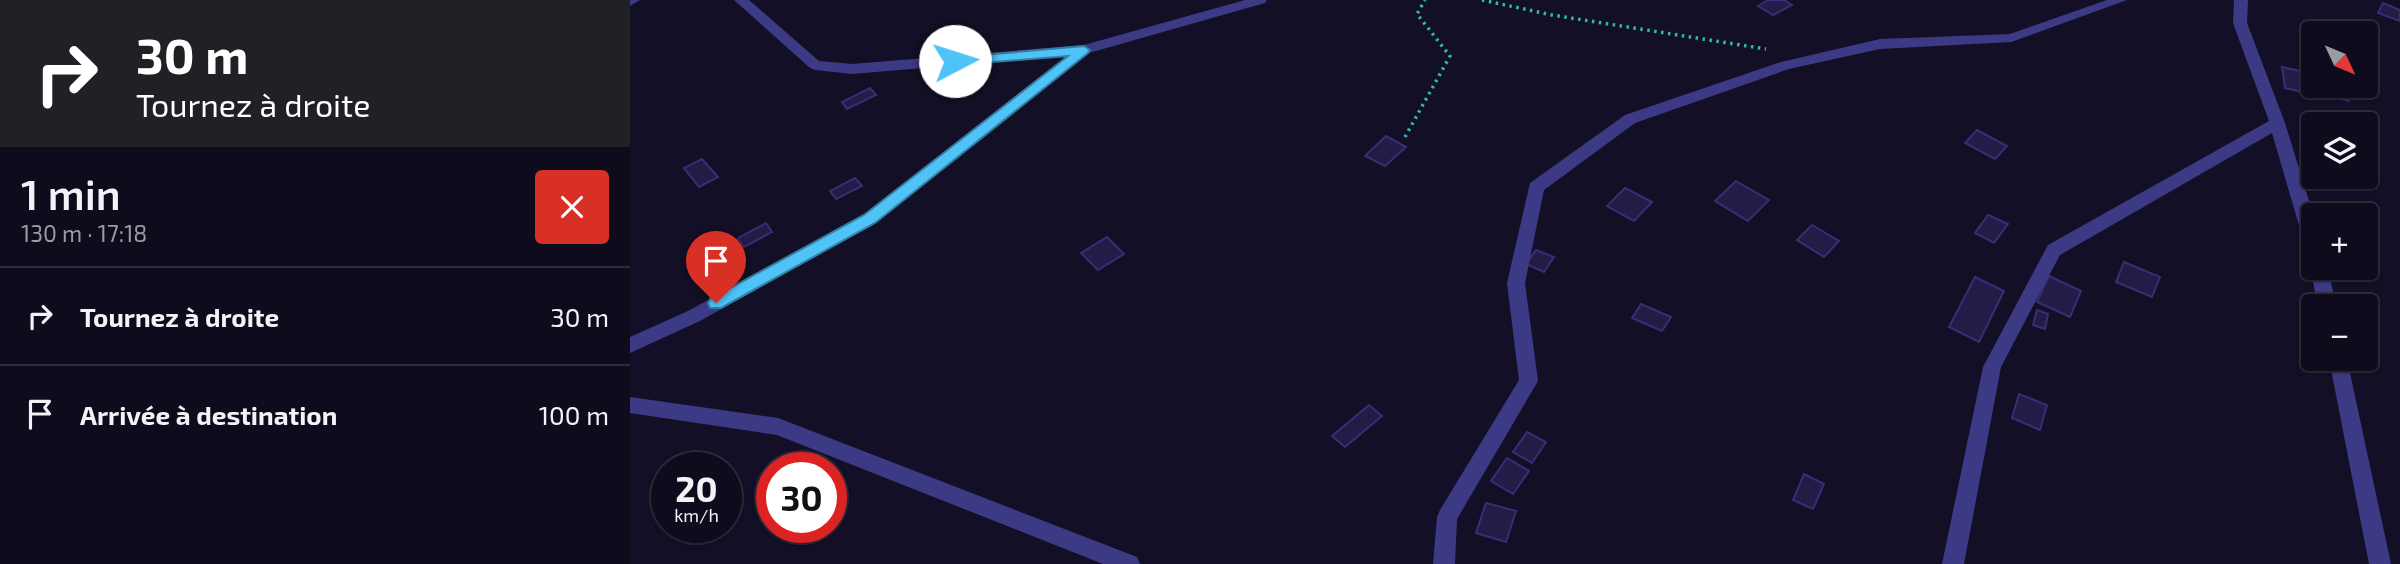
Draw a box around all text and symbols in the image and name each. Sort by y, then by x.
north arrow [2301,21,2378,98]
map controls [2301,21,2378,371]
position arrow [918,24,992,98]
text: 30 m [136,25,248,84]
icon: right [21,28,112,119]
text: Tournez à droite [136,85,370,123]
button: layers [2301,112,2378,189]
text: 1 min [21,168,121,218]
button: close [535,170,609,244]
button: + [2301,203,2378,280]
text: 130 m · 17:18 [21,219,147,247]
pin [686,231,746,303]
icon: arrive [697,242,735,280]
button: − [2301,294,2378,371]
icon: right [21,297,59,335]
text: Tournez à droite [80,301,279,332]
text: 30 m [550,301,609,332]
icon: arrive [21,395,59,433]
text: Arrivée à destination [80,399,337,430]
text: 100 m [539,399,609,430]
speed limit sign: 30 [756,452,847,543]
text: 20 [675,467,718,509]
text: km/h [674,504,719,526]

